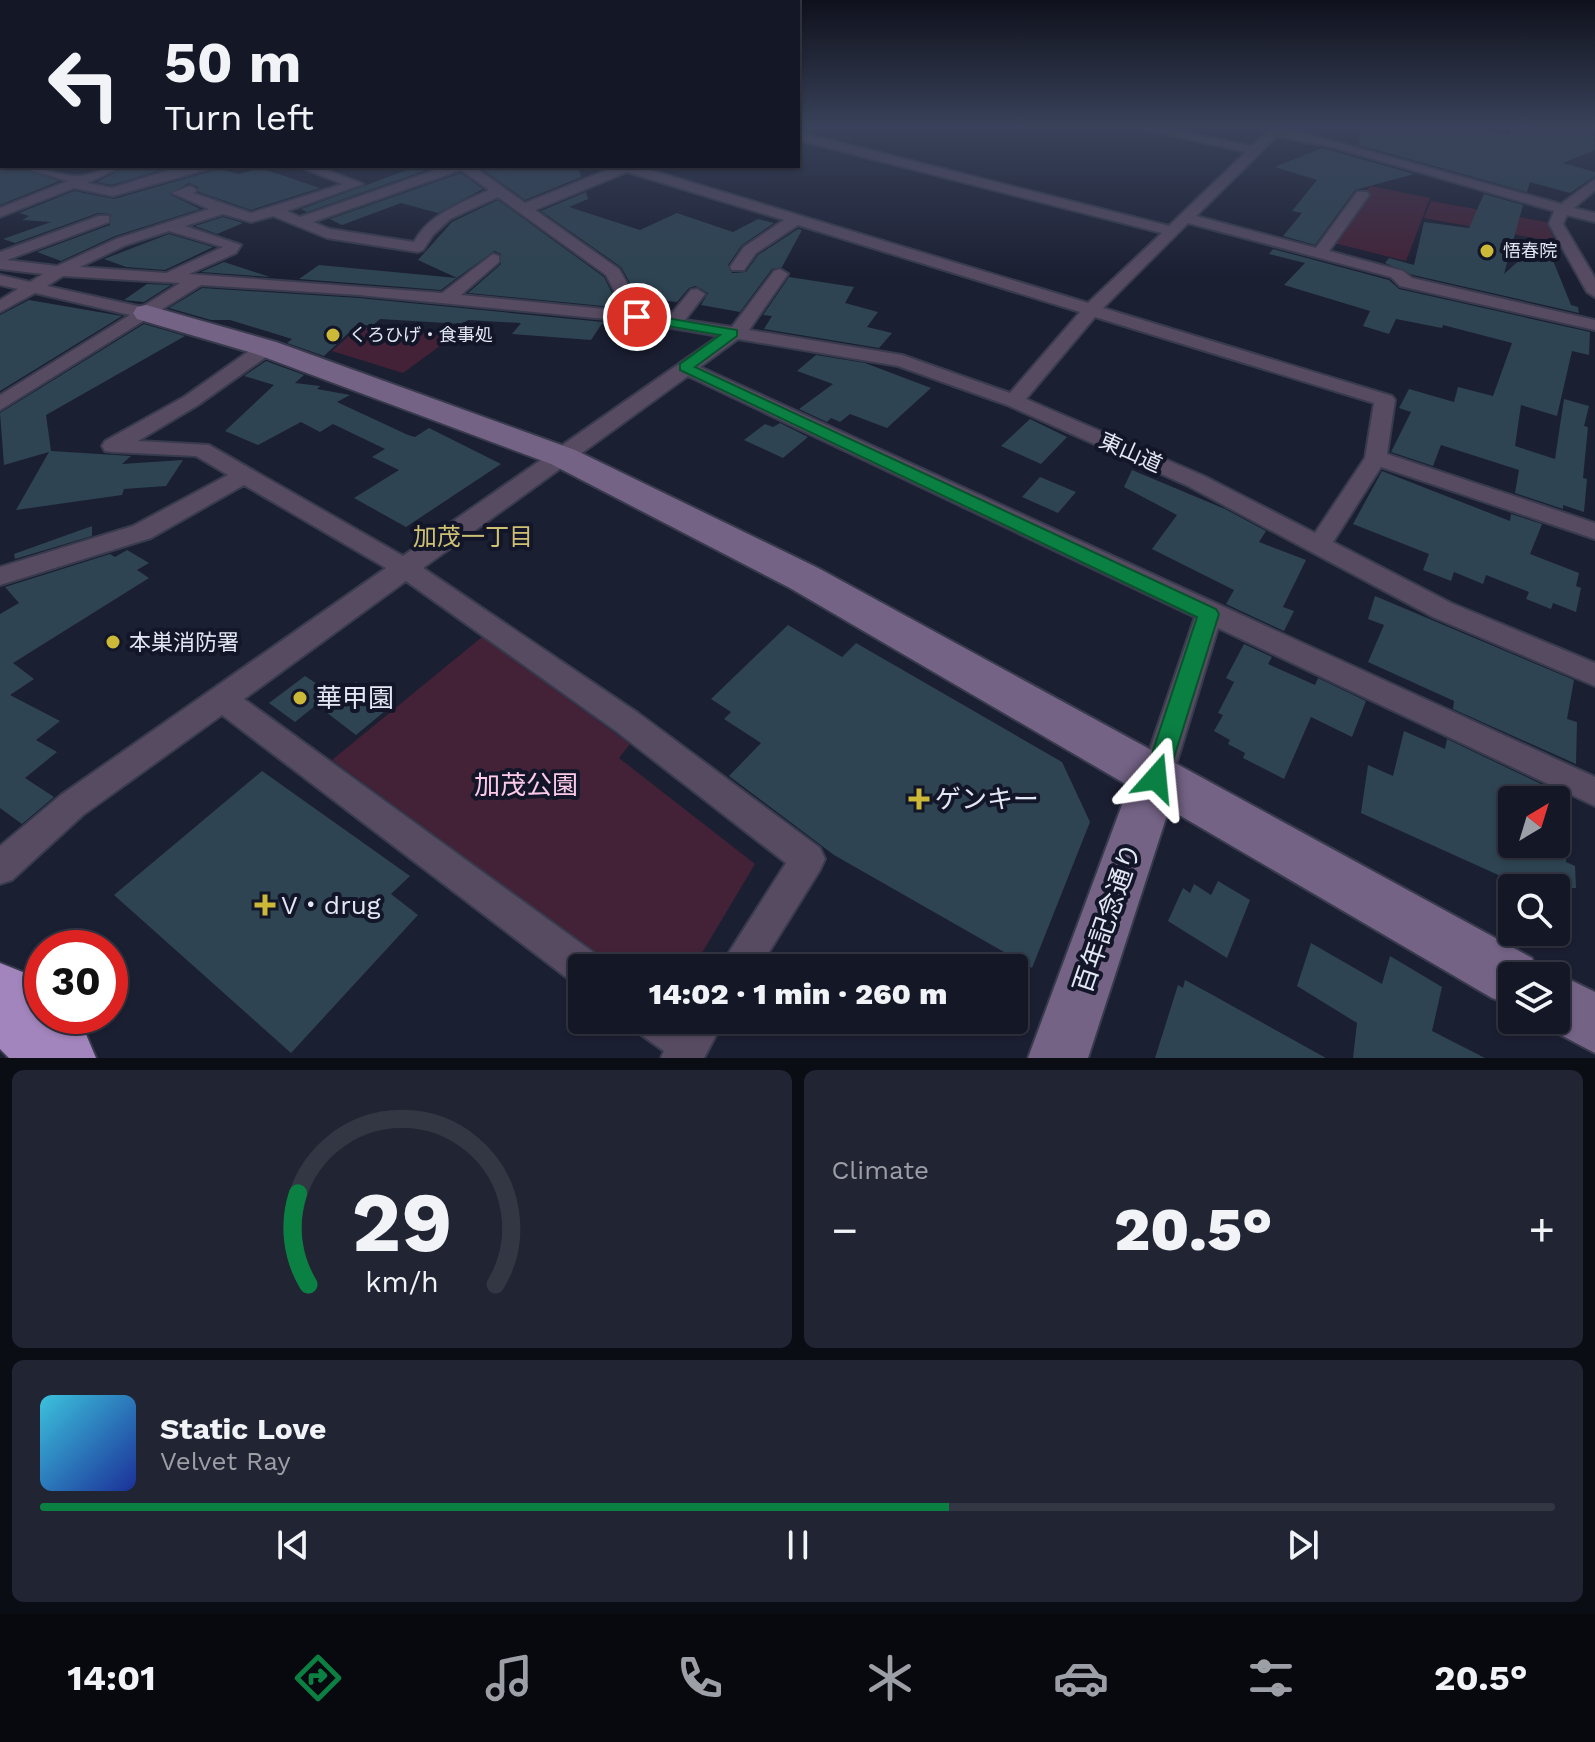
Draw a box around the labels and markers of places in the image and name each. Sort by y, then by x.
place label: 悟春院 [1503,240,1557,261]
marker: 悟春院 [1478,242,1496,260]
pin [603,283,671,351]
place label: くろひげ・食事処 [349,324,493,345]
marker: くろひげ・食事処 [324,326,342,344]
place label: 本巣消防署 [129,630,239,655]
marker: 本巣消防署 [104,633,122,651]
place label: 華甲園 [316,683,394,713]
marker: 華甲園 [291,689,309,707]
place label: ゲンキー [935,784,1039,814]
marker: ゲンキー [910,790,928,808]
place label: V・drug [281,890,381,920]
marker: V・drug [256,896,274,914]

